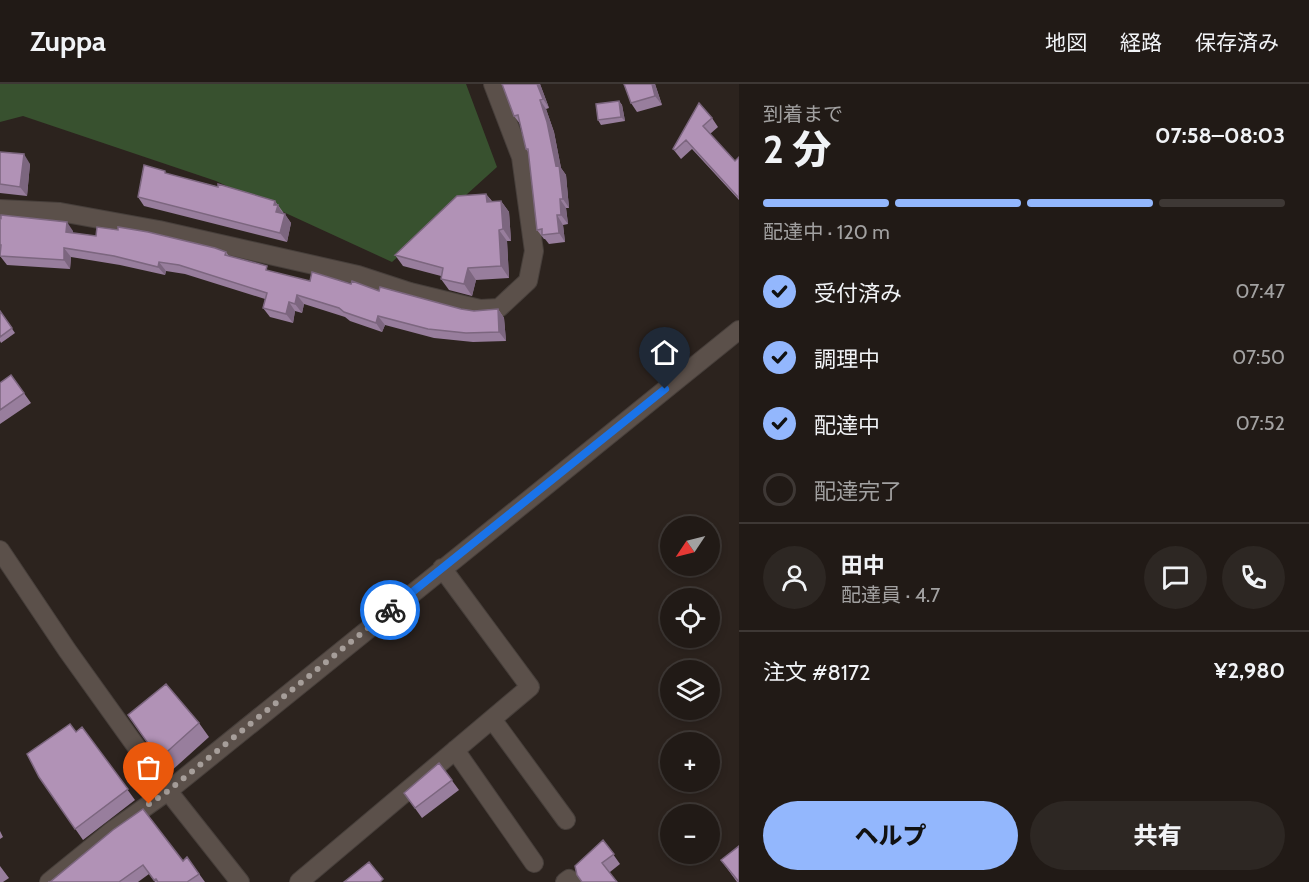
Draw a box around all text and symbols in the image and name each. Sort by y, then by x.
text: Zuppa [30,24,106,58]
text: 地図 [1045,30,1087,55]
text: 経路 [1120,30,1162,55]
text: 保存済み [1195,30,1279,55]
text: 到着まで [763,102,843,126]
text: 07:58–08:03 [1155,122,1285,149]
text: 2 分 [763,125,831,173]
text: 配達中 · 120 m [763,220,890,244]
icon: check [763,275,796,308]
text: 07:47 [1235,279,1285,303]
text: 受付済み [814,280,902,307]
pin [639,327,690,389]
icon: home [648,336,681,369]
icon: check [763,341,796,374]
text: 07:50 [1232,345,1285,369]
text: 調理中 [814,346,880,373]
icon: check [763,407,796,440]
text: 07:52 [1236,411,1285,435]
text: 配達中 [814,412,880,439]
text: 配達完了 [814,478,902,505]
north arrow [660,516,720,576]
map controls [660,516,720,864]
button: person [763,546,826,609]
button: chat [1144,546,1207,609]
button: phone [1222,546,1285,609]
text: 田中 [841,552,885,579]
courier [360,580,420,640]
text: 配達員 · 4.7 [841,583,940,607]
button: locate [660,588,720,648]
icon: bike [374,594,407,627]
text: ¥2,980 [1214,657,1285,684]
text: 注文 #8172 [763,659,871,686]
button: layers [660,660,720,720]
button: + [660,732,720,792]
pin [123,742,174,804]
icon: bag [132,751,165,784]
button: ヘルプ [763,801,1018,870]
button: 共有 [1030,801,1285,870]
button: − [660,804,720,864]

